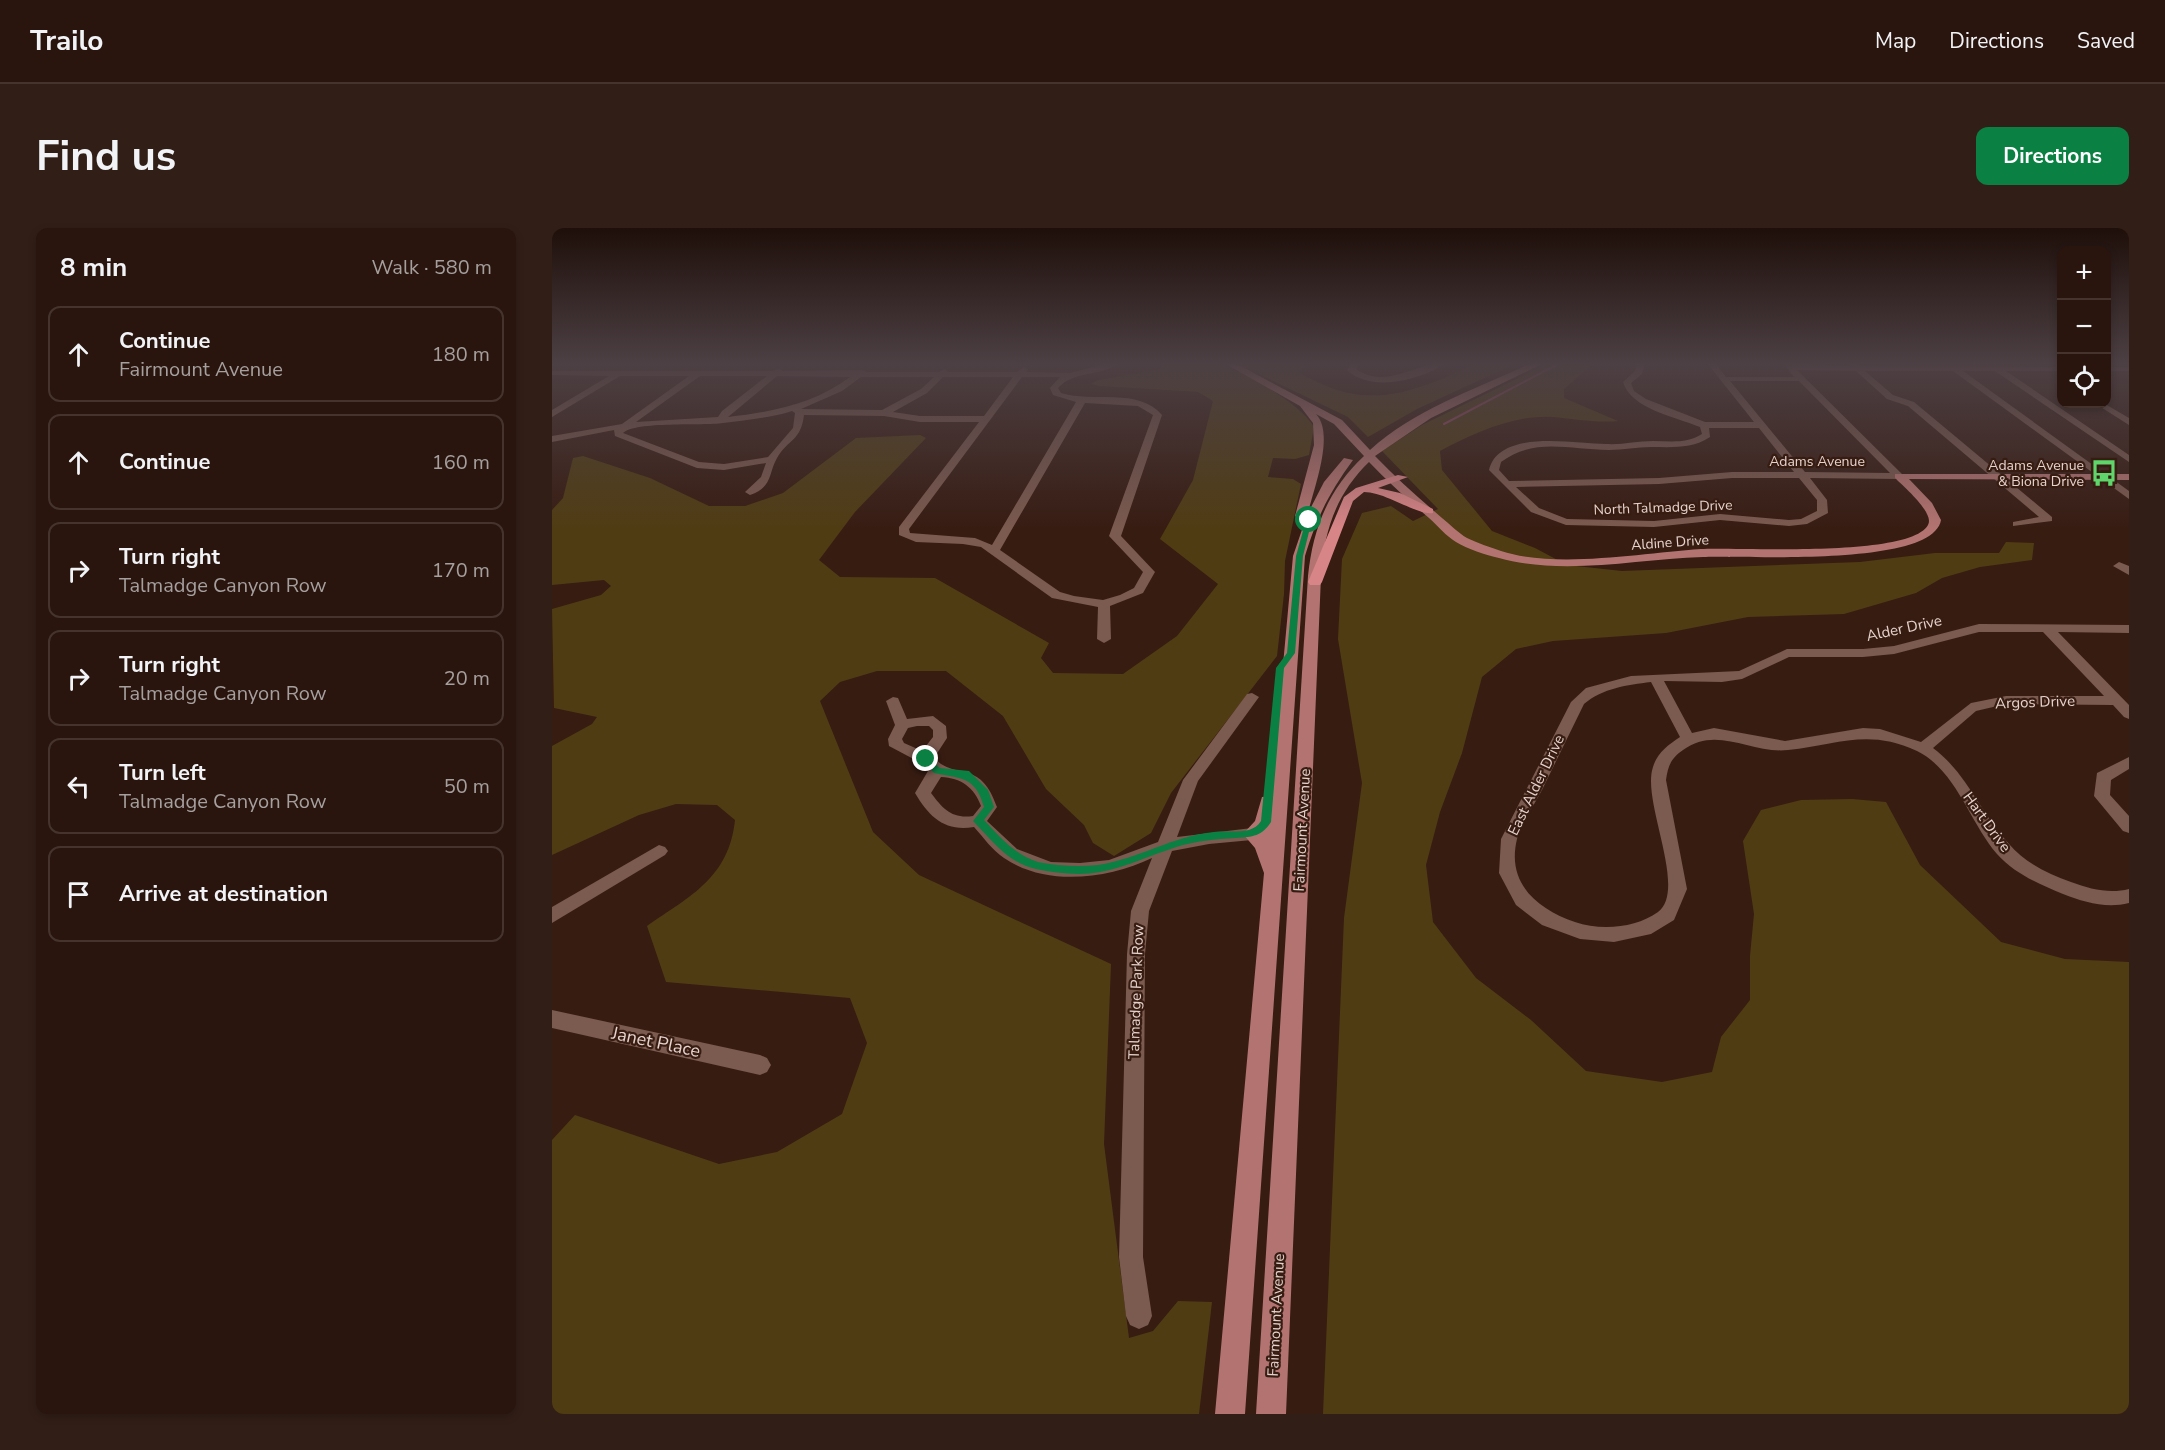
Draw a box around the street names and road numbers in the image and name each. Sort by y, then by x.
street label: Adams Avenue [1769,452,1865,471]
street label: North Talmadge Drive [1593,496,1733,519]
street label: Aldine Drive [1631,530,1710,555]
street label: Alder Drive [1864,610,1944,646]
street label: Argos Drive [1995,691,2075,713]
street label: East Alder Drive [1503,731,1569,839]
street label: Fairmount Avenue [1289,768,1315,892]
street label: Hart Drive [1958,788,2016,856]
street label: Talmadge Park Row [1124,924,1148,1060]
street label: Janet Place [608,1021,703,1063]
street label: Fairmount Avenue [1263,1253,1289,1377]

